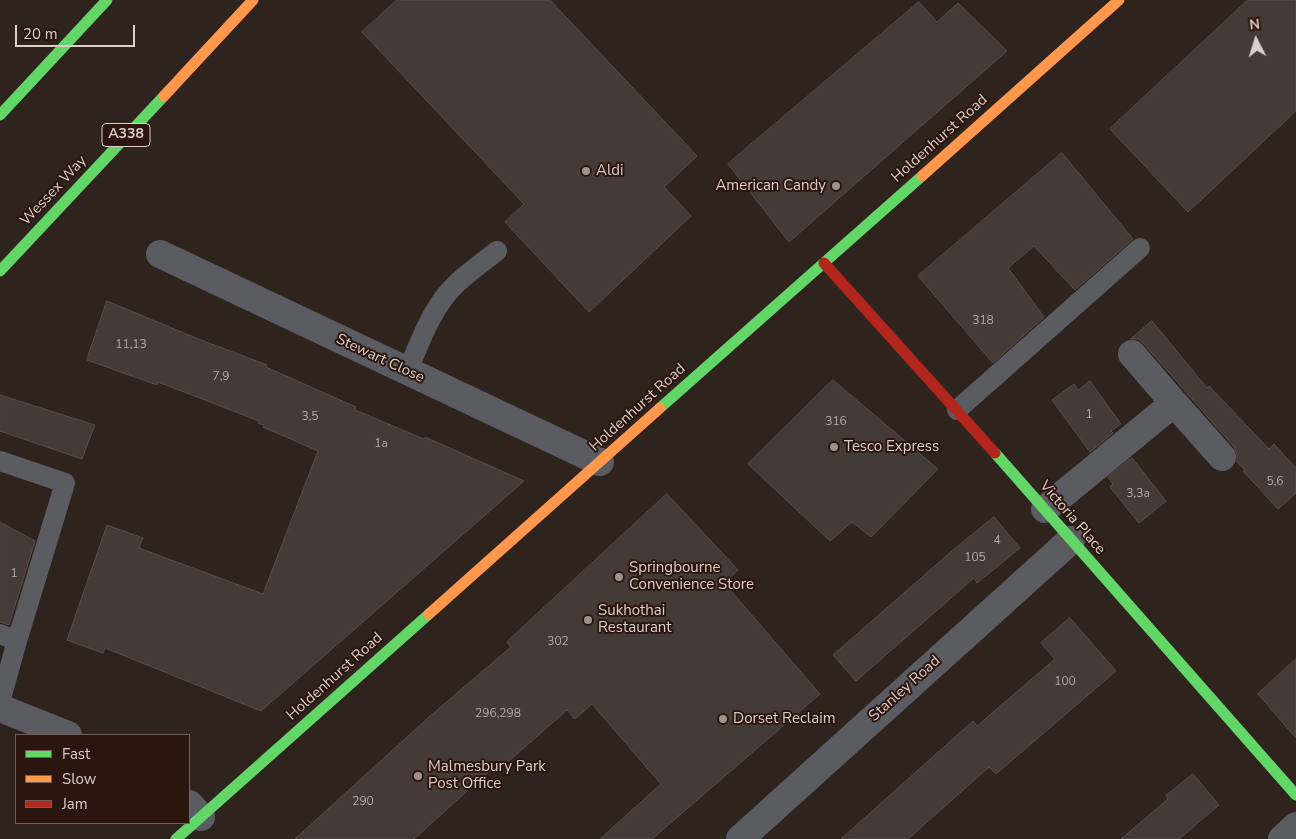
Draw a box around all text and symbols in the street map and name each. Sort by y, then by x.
scale bar [18,15,138,47]
north arrow [1231,15,1281,65]
text: N [1249,15,1261,34]
text: 20 m [23,24,58,44]
street label: Holdenhurst Road [888,91,992,187]
road number: A338 [102,124,150,146]
street label: Wessex Way [17,152,91,230]
place label: Aldi [596,162,624,180]
marker: Aldi [580,165,592,177]
place label: American Candy [715,177,826,195]
marker: American Candy [830,180,842,192]
house number: 318 [972,314,994,328]
street label: Stewart Close [333,331,427,387]
house number: 11,13 [115,338,147,352]
street label: Holdenhurst Road [586,360,690,456]
house number: 7,9 [212,370,230,384]
house number: 1 [1085,408,1093,422]
house number: 3,5 [301,410,319,424]
house number: 316 [825,415,847,429]
house number: 1a [374,437,388,451]
place label: Tesco Express [844,438,939,456]
marker: Tesco Express [828,441,840,453]
house number: 5,6 [1266,475,1284,489]
street label: Victoria Place [1035,478,1109,558]
house number: 3,3a [1126,487,1150,501]
house number: 4 [993,534,1001,548]
house number: 105 [964,551,986,565]
place label: Springbourne Convenience Store [629,559,754,594]
house number: 1 [10,567,18,581]
marker: Springbourne Convenience Store [613,571,625,583]
place label: Sukhothai Restaurant [598,602,672,637]
marker: Sukhothai Restaurant [582,614,594,626]
street label: Holdenhurst Road [283,629,387,725]
house number: 302 [547,635,569,649]
street label: Stanley Road [866,652,944,726]
house number: 100 [1054,675,1076,689]
house number: 296,298 [475,707,521,721]
place label: Dorset Reclaim [733,710,836,728]
marker: Dorset Reclaim [717,713,729,725]
legend [15,734,190,824]
text: Fast [62,744,90,764]
place label: Malmesbury Park Post Office [428,758,546,793]
text: Slow [62,769,96,789]
marker: Malmesbury Park Post Office [412,770,424,782]
text: Jam [62,794,88,814]
house number: 290 [352,795,374,809]

